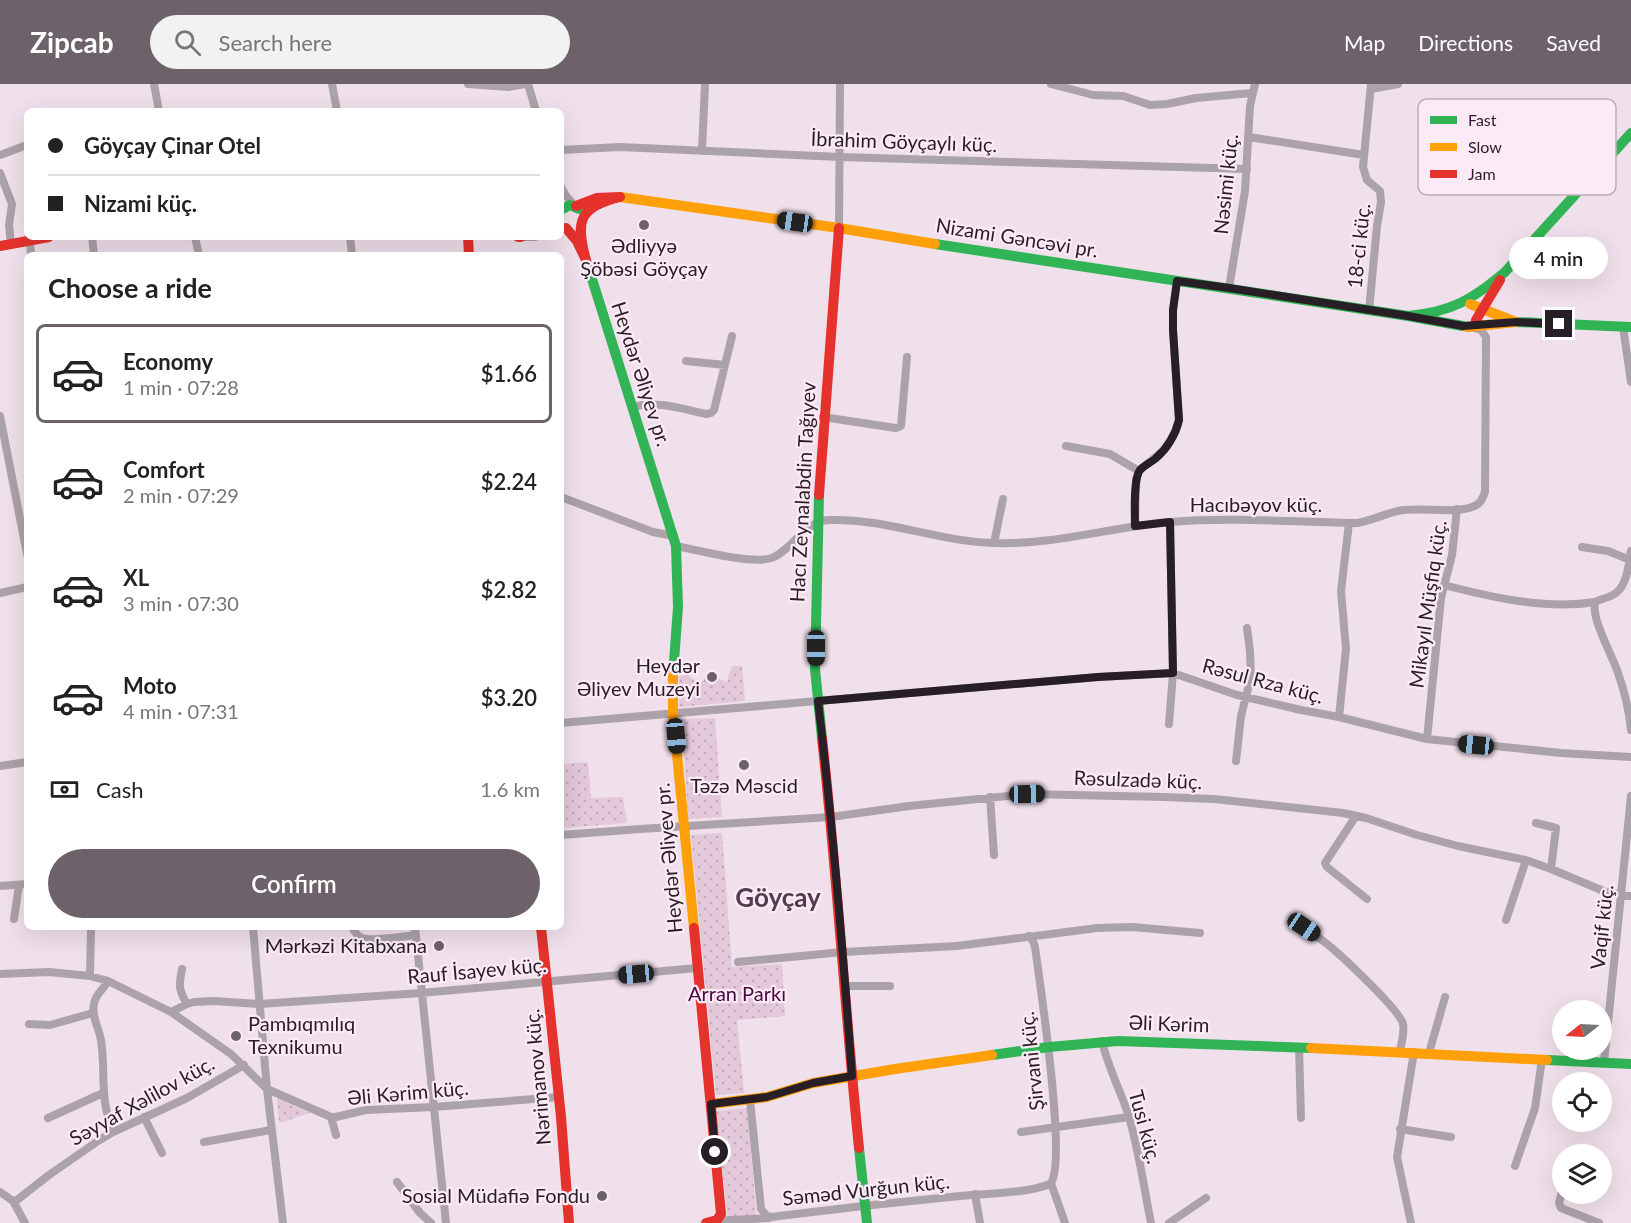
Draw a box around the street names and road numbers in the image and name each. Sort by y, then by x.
street label: İbrahim Göyçaylı küç. [810,126,998,156]
street label: Nəsimi küç. [1208,132,1242,235]
street label: 18-ci küç. [1342,202,1374,290]
street label: Nizami Gəncəvi pr. [934,212,1100,262]
street label: Heydər Əliyev pr. [607,298,677,449]
street label: Hacı Zeynalabdin Tağıyev [784,381,820,603]
street label: Hacıbəyov küç. [1190,492,1322,516]
street label: Mikayıl Müşfiq küç. [1403,518,1451,690]
street label: Rəsul Rza küç. [1200,652,1327,708]
street label: Rəsulzadə küç. [1073,765,1203,793]
street label: Heydər Əliyev pr. [649,782,687,934]
street label: Vaqif küç. [1585,883,1617,971]
street label: Rauf İsayev küç. [406,952,548,988]
street label: Nərimanov küç. [519,1008,555,1146]
street label: Şirvani küç. [1014,1010,1048,1112]
street label: Əli Kərim [1128,1010,1210,1036]
street label: Səyyaf Xəlilov küç. [65,1050,218,1150]
street label: Əli Kərim küç. [346,1075,469,1109]
street label: Tusi küç. [1125,1087,1167,1166]
street label: Səməd Vurğun küç. [781,1168,951,1210]

